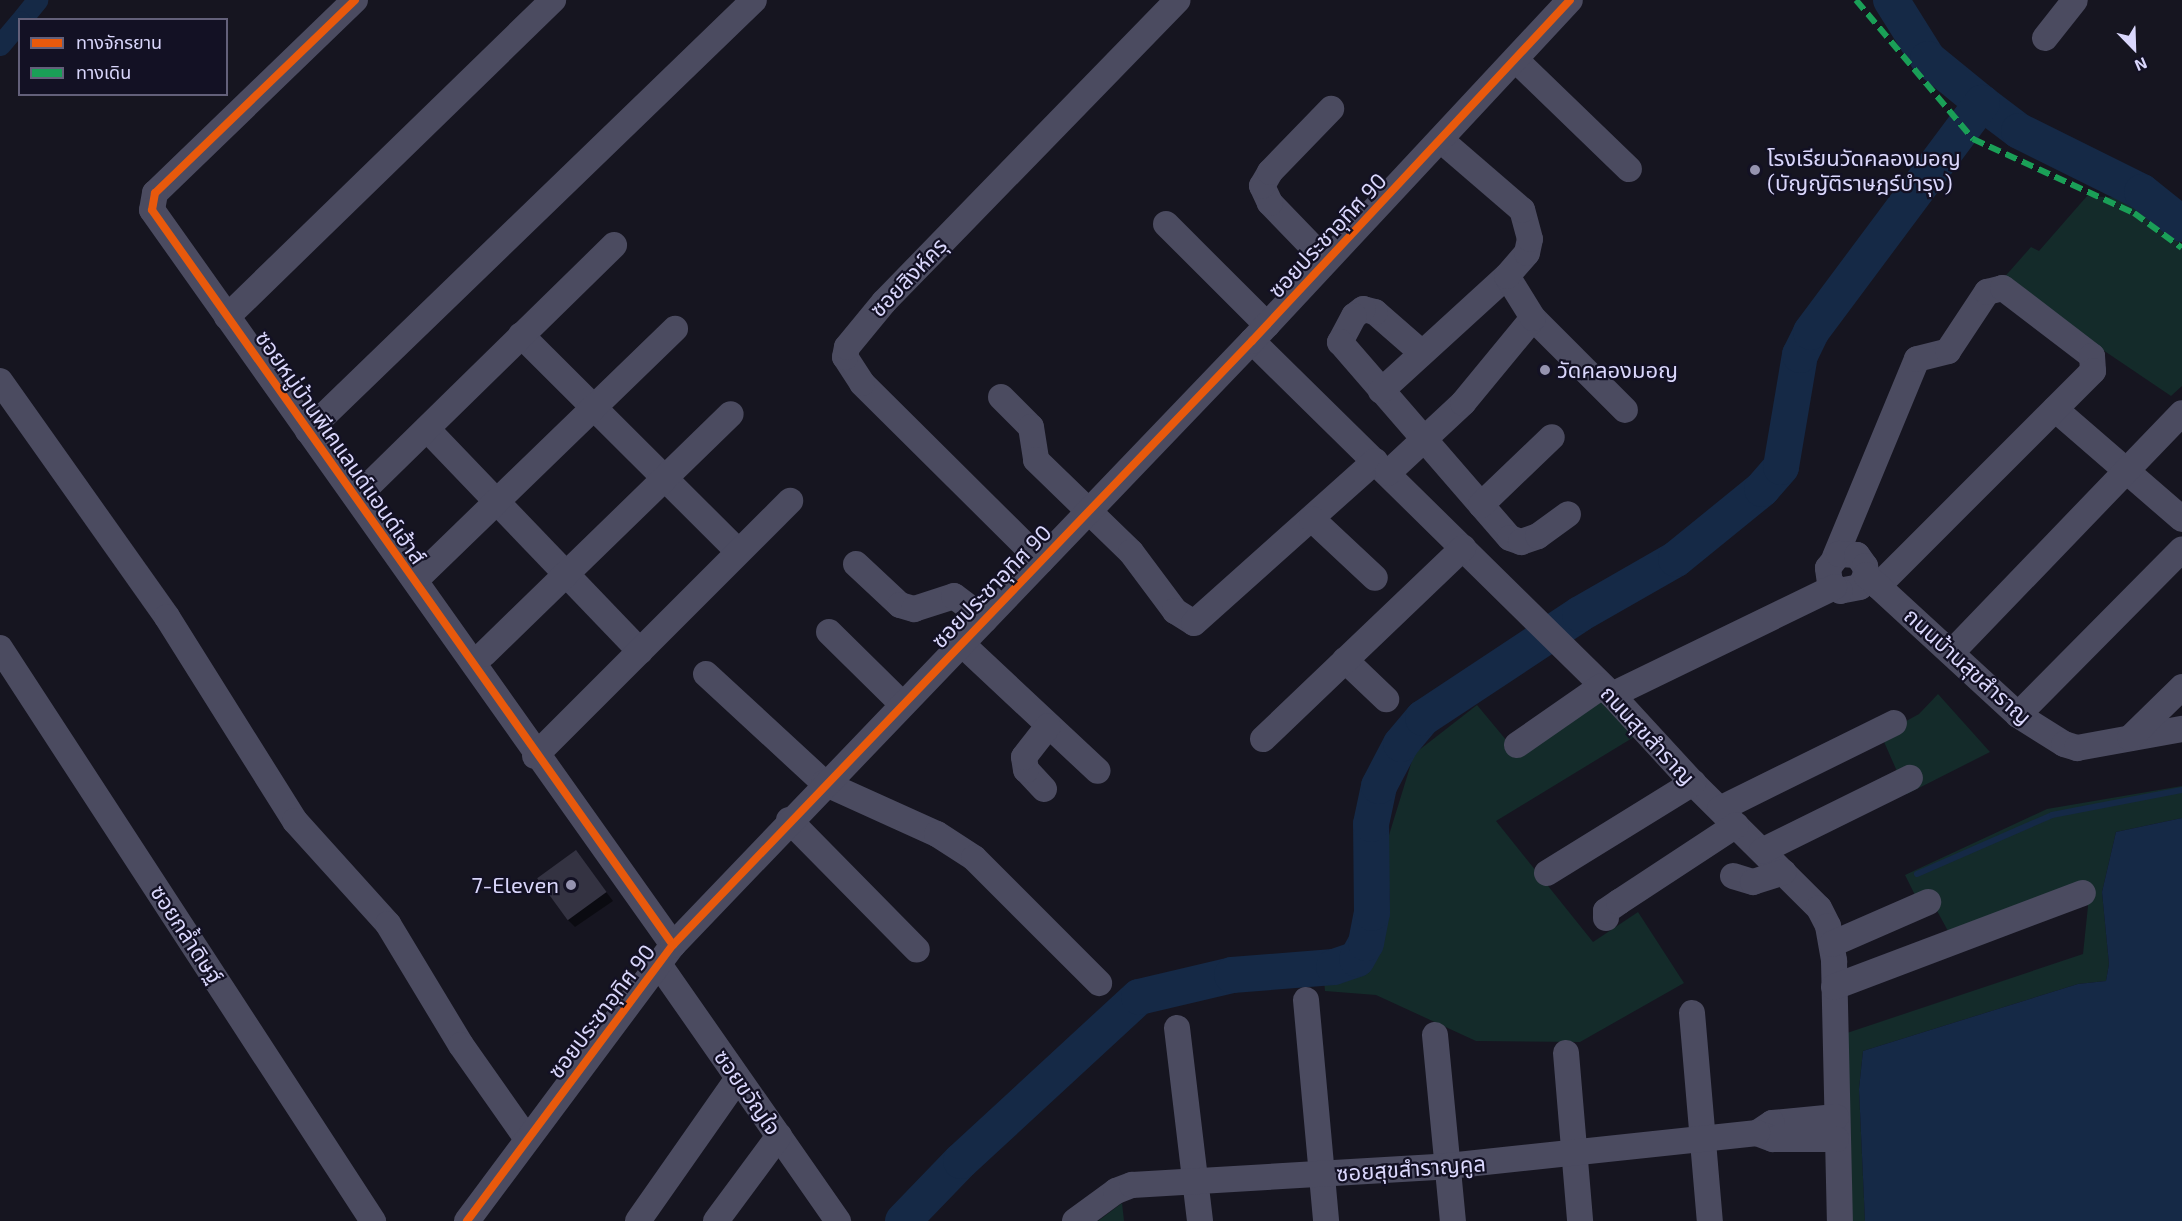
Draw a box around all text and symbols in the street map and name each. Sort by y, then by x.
legend [18,18,228,96]
north arrow [2104,18,2164,78]
text: ทางจักรยาน [76,31,162,53]
text: N [2132,54,2150,76]
text: ทางเดิน [76,61,131,83]
place label: โรงเรียนวัดคลองมอญ (บัญญัติราษฎร์บำรุง) [1767,144,1961,196]
marker: โรงเรียนวัดคลองมอญ (บัญญัติราษฎร์บำรุง) [1748,163,1762,177]
street label: ซอยประชาอุทิศ 90 [1262,167,1392,303]
street label: ซอยสิงห์ครุ [864,232,952,322]
street label: ซอยหมู่บ้านพีเคแลนด์แอนด์เฮ้าส์ [250,325,432,569]
place label: วัดคลองมอญ [1557,357,1678,383]
marker: วัดคลองมอญ [1538,363,1552,377]
street label: ซอยประชาอุทิศ 90 [926,519,1056,653]
street label: ถนนบ้านสุขสำราญ [1899,602,2037,730]
street label: ถนนสุขสำราญ [1595,680,1701,790]
place label: 7-Eleven [472,872,559,898]
marker: 7-Eleven [564,878,578,892]
street label: ซอยกล้ำดิษฐ์ [145,880,229,988]
street label: ซอยประชาอุทิศ 90 [542,939,660,1083]
street label: ซอยขวัญใจ [709,1044,787,1140]
street label: ซอยสุขสำราญคูล [1335,1150,1487,1186]

